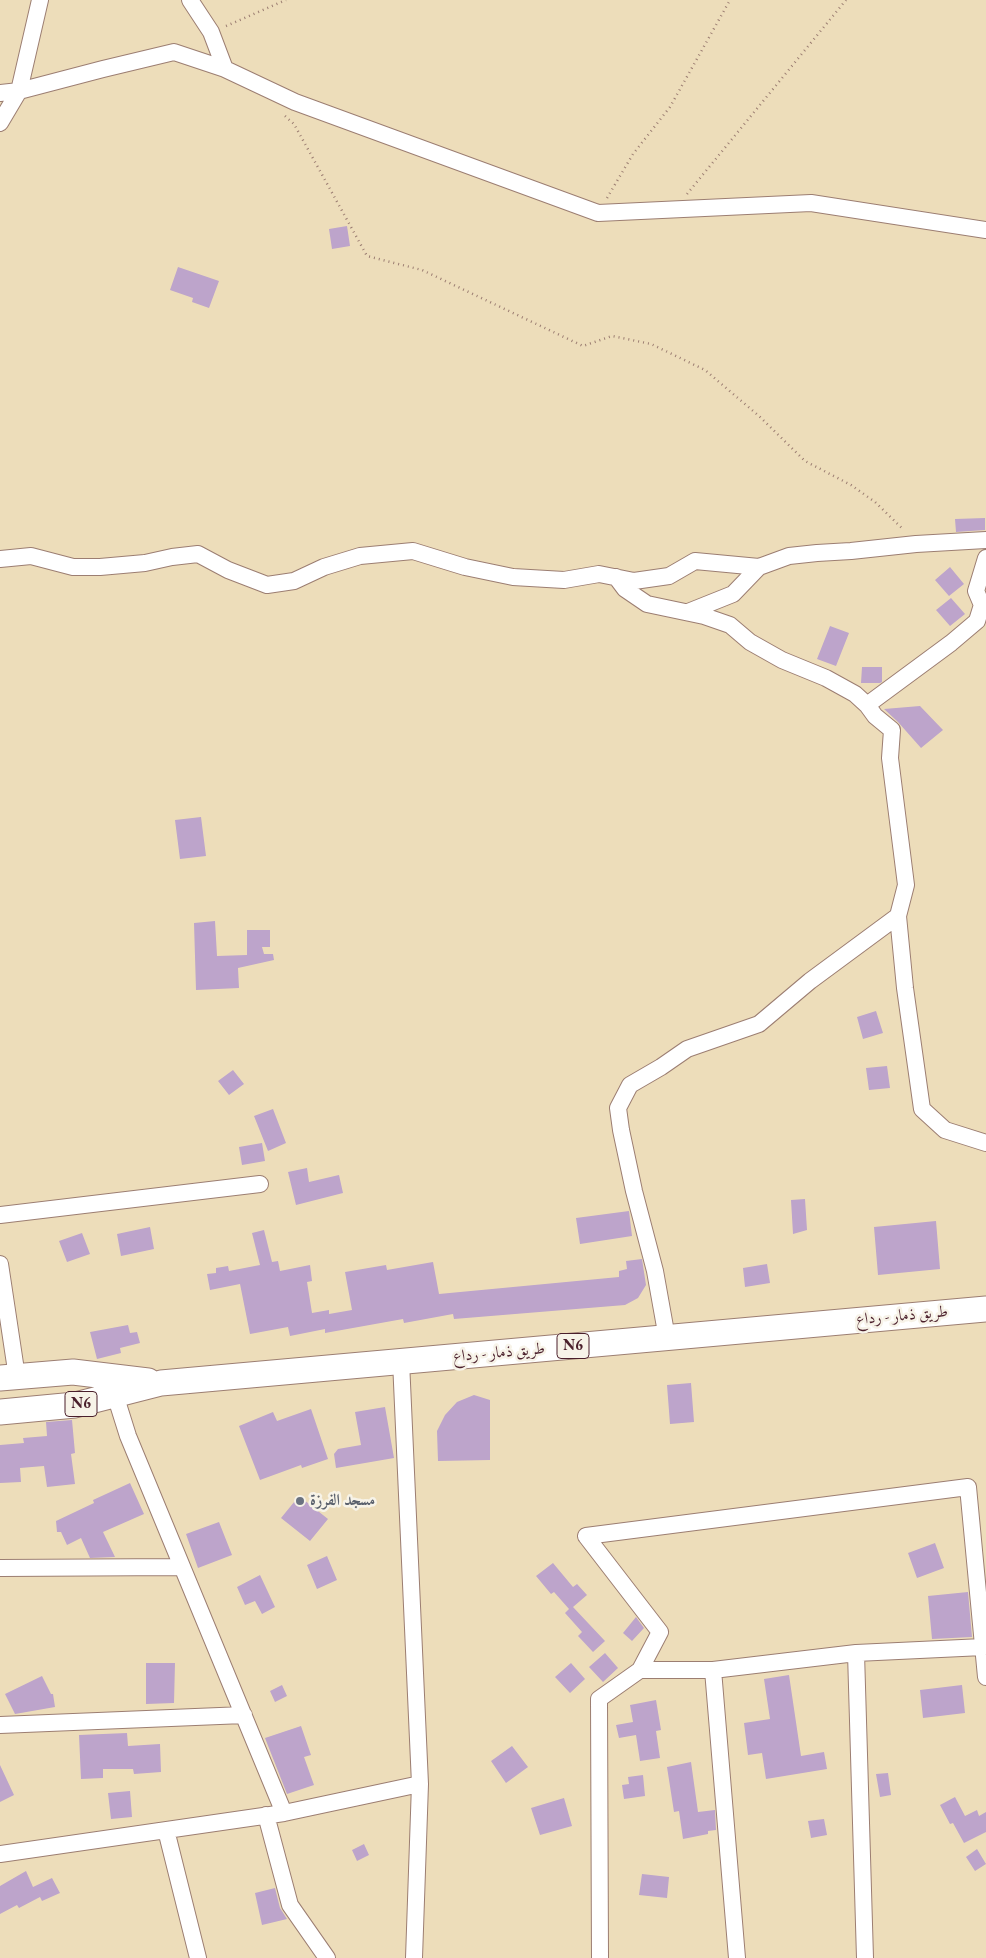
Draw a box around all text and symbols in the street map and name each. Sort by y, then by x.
street label: طريق ذمار - رداع [855,1302,949,1330]
road number: N6 [557,1334,589,1358]
street label: طريق ذمار - رداع [452,1339,546,1367]
road number: N6 [65,1392,97,1416]
place label: مسجد الفرزة [310,1491,375,1511]
marker: مسجد الفرزة [294,1495,306,1507]

